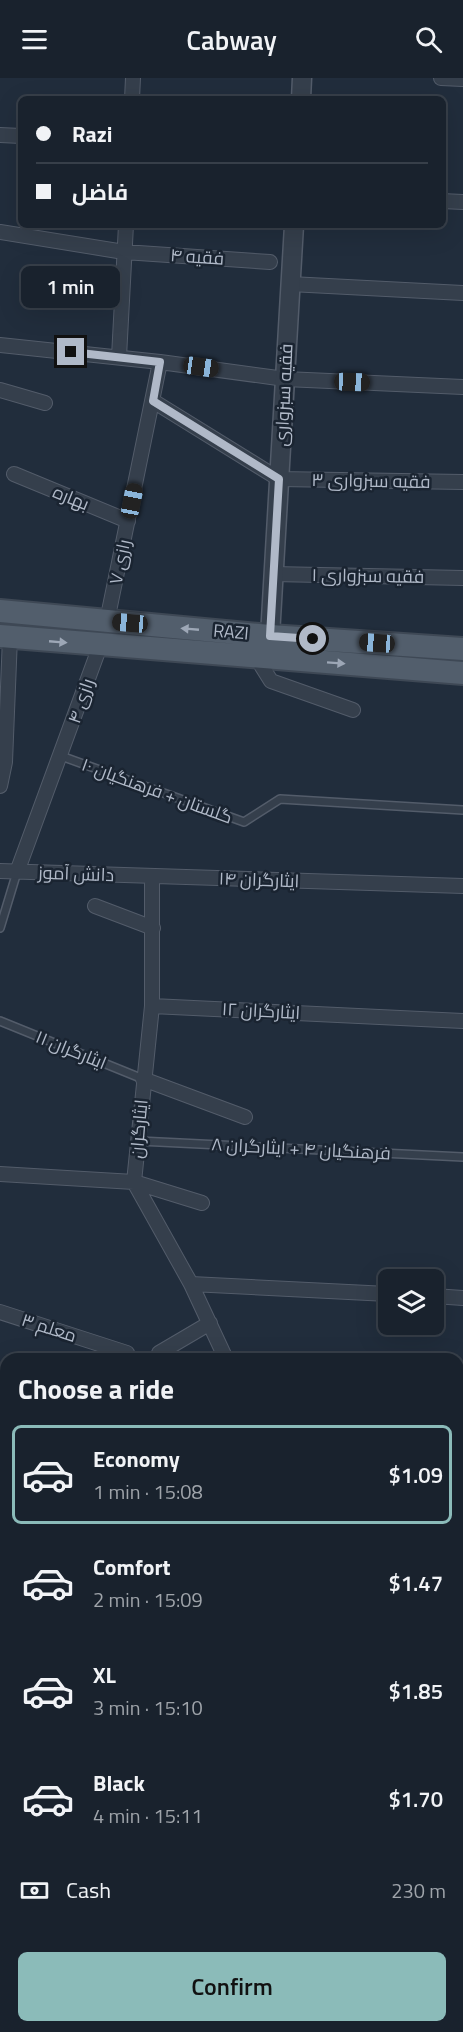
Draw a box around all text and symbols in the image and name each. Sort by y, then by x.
text: Cabway [186,19,277,60]
icon: menu [18,23,51,56]
icon: search [412,23,445,56]
text: Razi [72,117,112,151]
text: فاضل [72,175,128,209]
street label: فقیه ۴ [169,241,225,272]
callout: 1 min [22,265,121,307]
text: 1 min [46,271,95,302]
route end [57,338,84,365]
street label: فقیه سبزواری [267,343,300,447]
car [182,356,220,378]
car [334,372,370,392]
street label: فقیه سبزواری ۳ [311,466,431,495]
street label: بهاره [49,478,94,517]
car [120,482,144,520]
street label: رازی ۷ [102,537,137,587]
street label: فقیه سبزواری ۱ [311,561,425,590]
car [111,612,149,634]
street label: RAZI [212,616,250,647]
one-way arrow [181,624,200,634]
route start [299,625,326,652]
car [358,633,396,653]
one-way arrow [49,637,68,647]
one-way arrow [327,658,346,668]
street label: رازی ۴ [60,675,101,727]
street label: گلستان + فرهنگیان ۱۰ [78,751,237,830]
street label: دانش آموز [36,859,115,888]
street label: ایثارگران ۱۴ [218,865,300,894]
street label: ایثارگران ۱۲ [221,995,301,1026]
street label: ایثارگران ۱۱ [32,1023,111,1076]
street label: ایثارگران [122,1098,155,1160]
street label: فرهنگیان ۴ + ایثارگران ۸ [211,1130,391,1167]
map controls [378,1269,444,1335]
button: layers [378,1269,444,1335]
street label: معلم ۳ [18,1306,80,1349]
text: Choose a ride [18,1368,174,1409]
text: Economy [93,1442,180,1476]
icon: car [21,1448,75,1502]
text: $1.09 [388,1458,443,1492]
text: 1 min · 15:08 [93,1476,203,1507]
text: Comfort [93,1550,171,1584]
icon: car [21,1556,75,1610]
text: $1.47 [388,1566,443,1600]
text: 2 min · 15:09 [93,1584,203,1615]
text: XL [93,1658,116,1692]
icon: car [21,1664,75,1718]
text: $1.85 [388,1674,443,1708]
text: 3 min · 15:10 [93,1692,203,1723]
text: Black [93,1766,145,1800]
icon: car [21,1772,75,1826]
text: $1.70 [388,1782,443,1816]
text: 4 min · 15:11 [93,1800,203,1831]
text: Cash [66,1873,111,1907]
icon: cash [18,1874,51,1907]
text: 230 m [391,1875,446,1906]
button: Confirm [18,1952,446,2021]

